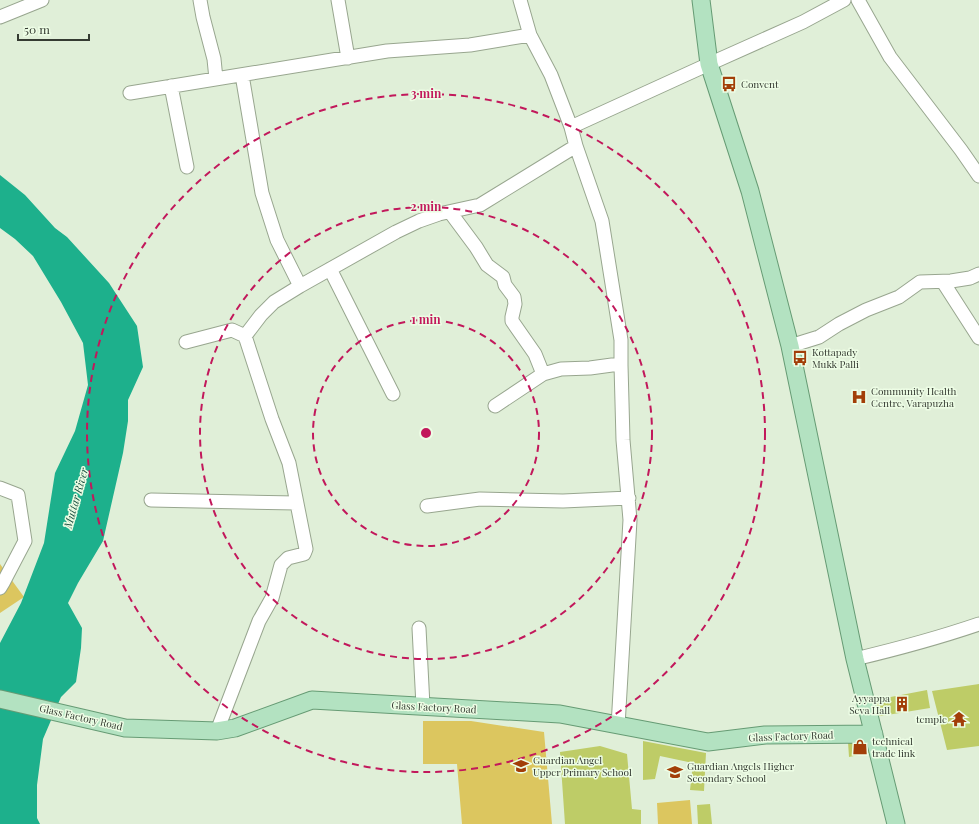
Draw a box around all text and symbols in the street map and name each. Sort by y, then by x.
scale bar [18,16,89,42]
text: 50 m [24,21,50,37]
bus stop icon: Convent [720,75,738,93]
place label: Convent [741,77,779,91]
text: 3 min [411,85,442,101]
text: 2 min [411,198,442,214]
text: 1 min [411,311,441,327]
place label: Kottapady Mukk Palli [812,345,859,371]
bus stop icon: Kottapady Mukk Palli [791,349,809,367]
place label: Community Health Centre, Varapuzha [871,384,956,410]
hospital icon: Community Health Centre, Varapuzha [850,388,868,406]
centre of rings [419,426,433,440]
water label: Muttar River [59,466,91,531]
place label: Ayyappa Seva Hall [849,691,890,717]
building icon: Ayyappa Seva Hall [893,695,911,713]
street label: Glass Factory Road [391,698,477,716]
street label: Glass Factory Road [38,701,124,733]
temple icon: temple [950,710,968,728]
place label: temple [916,712,947,726]
street label: Glass Factory Road [748,728,834,744]
place label: technical trade link [872,734,916,760]
shop icon: technical trade link [851,738,869,756]
place label: Guardian Angel Upper Primary School [533,753,632,779]
school or university icon: Guardian Angel Upper Primary School [512,757,530,775]
place label: Guardian Angels Higher Secondary School [687,759,795,785]
school or university icon: Guardian Angels Higher Secondary School [666,763,684,781]

